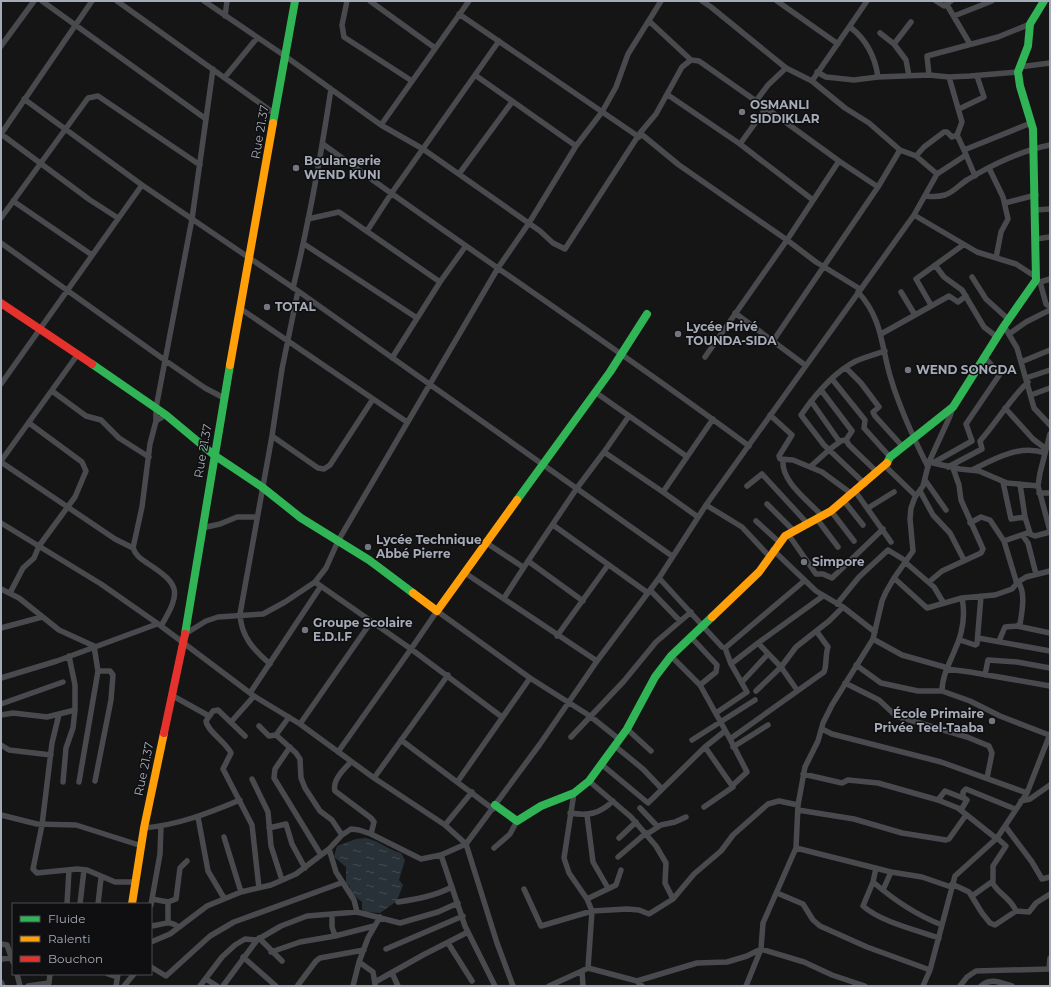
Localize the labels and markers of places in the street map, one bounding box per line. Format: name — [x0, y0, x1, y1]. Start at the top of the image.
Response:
place label: OSMANLI SIDDIKLAR — [750, 97, 820, 126]
marker: OSMANLI SIDDIKLAR — [737, 107, 747, 117]
place label: Boulangerie WEND KUNI — [304, 153, 381, 182]
marker: Boulangerie WEND KUNI — [291, 163, 301, 173]
place label: TOTAL — [275, 299, 316, 314]
marker: TOTAL — [262, 302, 272, 312]
place label: Lycée Privé TOUNDA-SIDA — [686, 319, 777, 348]
marker: Lycée Privé TOUNDA-SIDA — [673, 329, 683, 339]
place label: WEND SONGDA — [916, 362, 1017, 377]
marker: WEND SONGDA — [903, 365, 913, 375]
place label: Lycée Technique Abbé Pierre — [375, 532, 482, 561]
marker: Lycée Technique Abbé Pierre — [363, 542, 373, 552]
place label: Simpore — [812, 554, 865, 569]
marker: Simpore — [799, 557, 809, 567]
place label: Groupe Scolaire E.D.I.F — [313, 615, 413, 644]
marker: Groupe Scolaire E.D.I.F — [300, 625, 310, 635]
place label: École Primaire Privée Teel-Taaba — [874, 706, 984, 735]
marker: École Primaire Privée Teel-Taaba — [987, 716, 997, 726]

